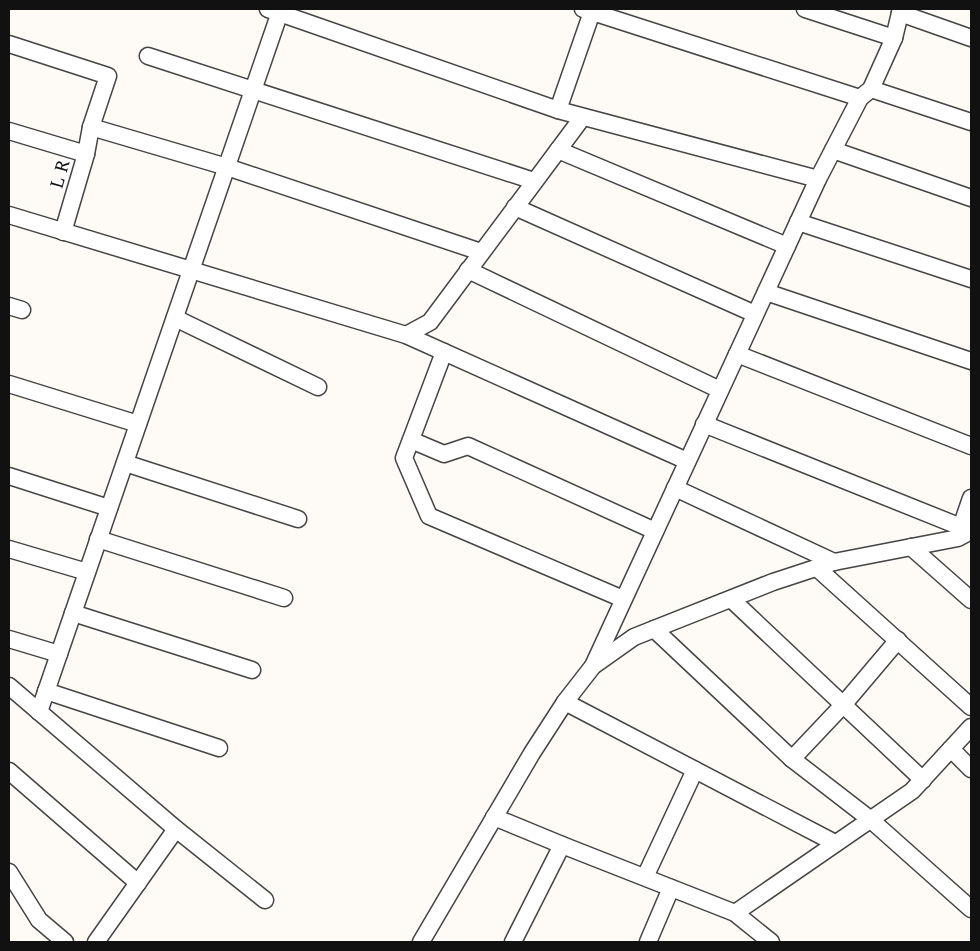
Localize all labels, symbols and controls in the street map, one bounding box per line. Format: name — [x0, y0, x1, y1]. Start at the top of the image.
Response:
street label: L R — [42, 156, 79, 193]

